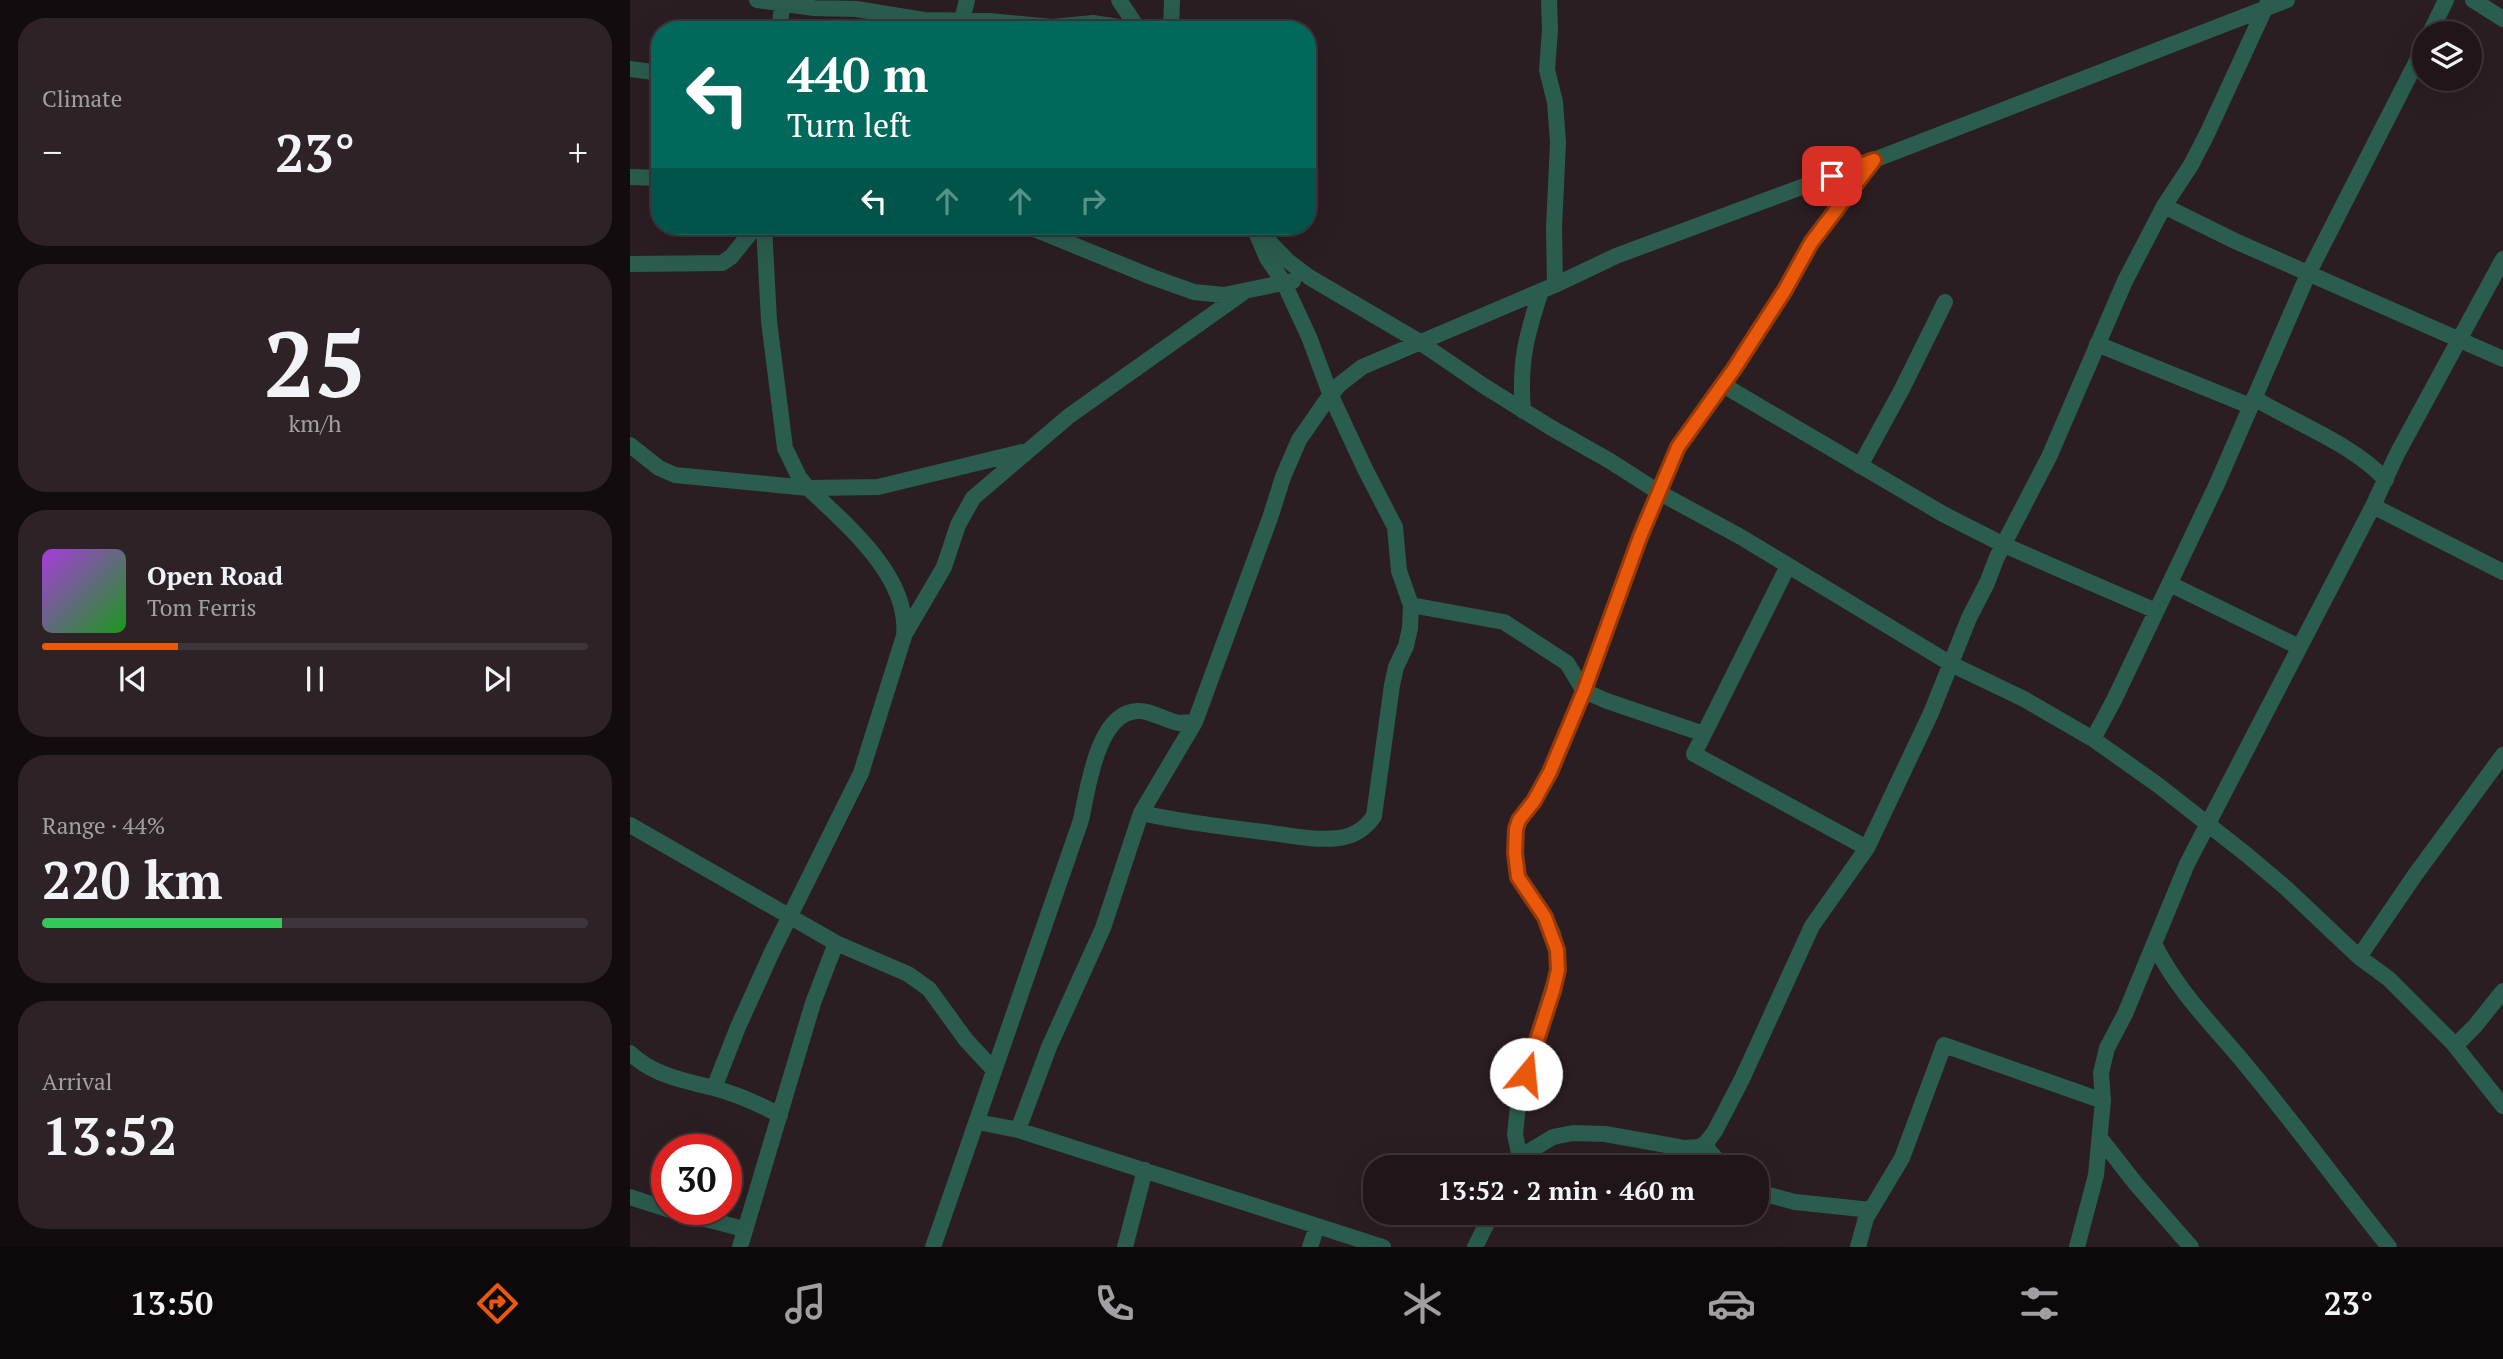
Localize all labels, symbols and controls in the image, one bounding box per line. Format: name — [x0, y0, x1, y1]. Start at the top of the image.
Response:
map controls — [2412, 21, 2482, 91]
button: layers — [2412, 21, 2482, 91]
text: 440 m — [787, 41, 929, 106]
icon: left — [672, 49, 763, 140]
text: Climate — [42, 83, 122, 114]
text: Turn left — [787, 104, 911, 146]
text: 23° — [275, 118, 355, 187]
text: − — [42, 127, 62, 177]
text: + — [568, 127, 588, 177]
pin — [1802, 146, 1862, 206]
icon: arrive — [1813, 157, 1851, 195]
icon: left — [855, 182, 893, 220]
icon: ahead — [928, 182, 966, 220]
icon: ahead — [1001, 182, 1039, 220]
icon: right — [1074, 182, 1112, 220]
text: 25 — [264, 302, 366, 423]
text: km/h — [288, 408, 342, 439]
text: Open Road — [147, 558, 283, 592]
text: Tom Ferris — [147, 592, 257, 623]
icon: previous — [114, 660, 152, 698]
icon: pause — [296, 660, 334, 698]
icon: next — [478, 660, 516, 698]
text: Range · 44% — [42, 810, 165, 841]
text: 220 km — [42, 845, 223, 914]
position arrow — [1489, 1037, 1563, 1111]
text: Arrival — [42, 1066, 113, 1097]
text: 13:52 — [42, 1101, 177, 1170]
speed limit sign: 30 — [651, 1134, 742, 1225]
text: 13:52 · 2 min · 460 m — [1437, 1173, 1695, 1207]
icon: directions — [473, 1279, 522, 1328]
icon: music — [781, 1279, 830, 1328]
icon: phone — [1090, 1279, 1139, 1328]
icon: climate — [1398, 1279, 1447, 1328]
icon: car — [1707, 1279, 1756, 1328]
icon: filters — [2015, 1279, 2064, 1328]
text: 13:50 — [130, 1282, 213, 1324]
text: 23° — [2324, 1282, 2373, 1324]

